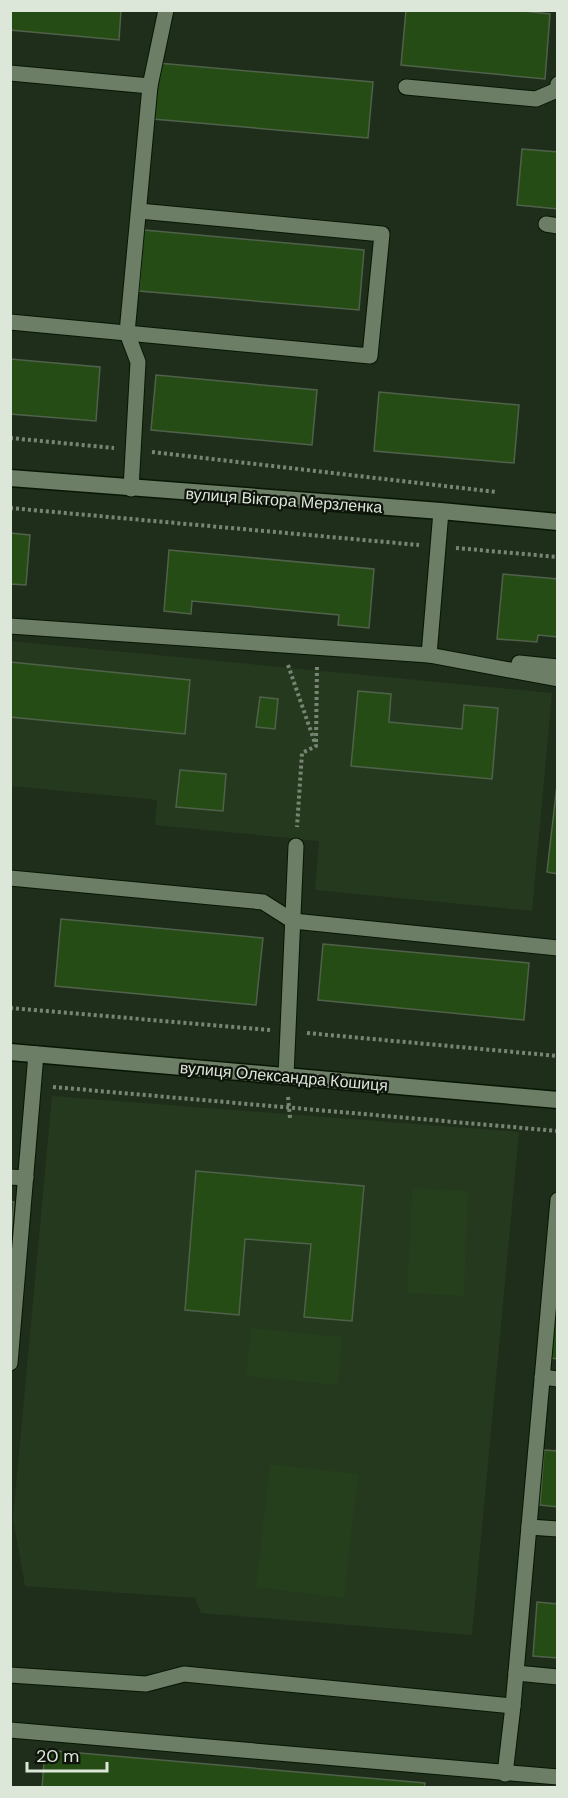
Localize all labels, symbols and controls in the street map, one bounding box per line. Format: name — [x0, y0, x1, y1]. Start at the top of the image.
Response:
street label: вулиця Віктора Мерзленка — [185, 483, 383, 518]
street label: вулиця Олександра Кошиця — [179, 1057, 389, 1096]
scale bar — [27, 1735, 106, 1773]
text: 20 m — [36, 1744, 79, 1768]

